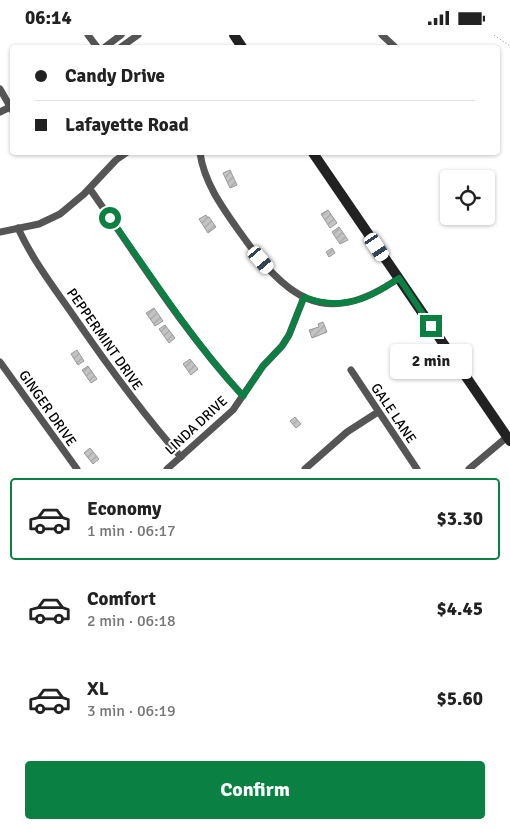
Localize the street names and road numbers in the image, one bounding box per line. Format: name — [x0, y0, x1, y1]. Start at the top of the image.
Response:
street label: PEPPERMINT DRIVE — [63, 285, 146, 394]
street label: GINGER DRIVE — [15, 367, 80, 450]
street label: GALE LANE — [367, 380, 420, 447]
street label: LINDA DRIVE — [162, 392, 231, 458]

